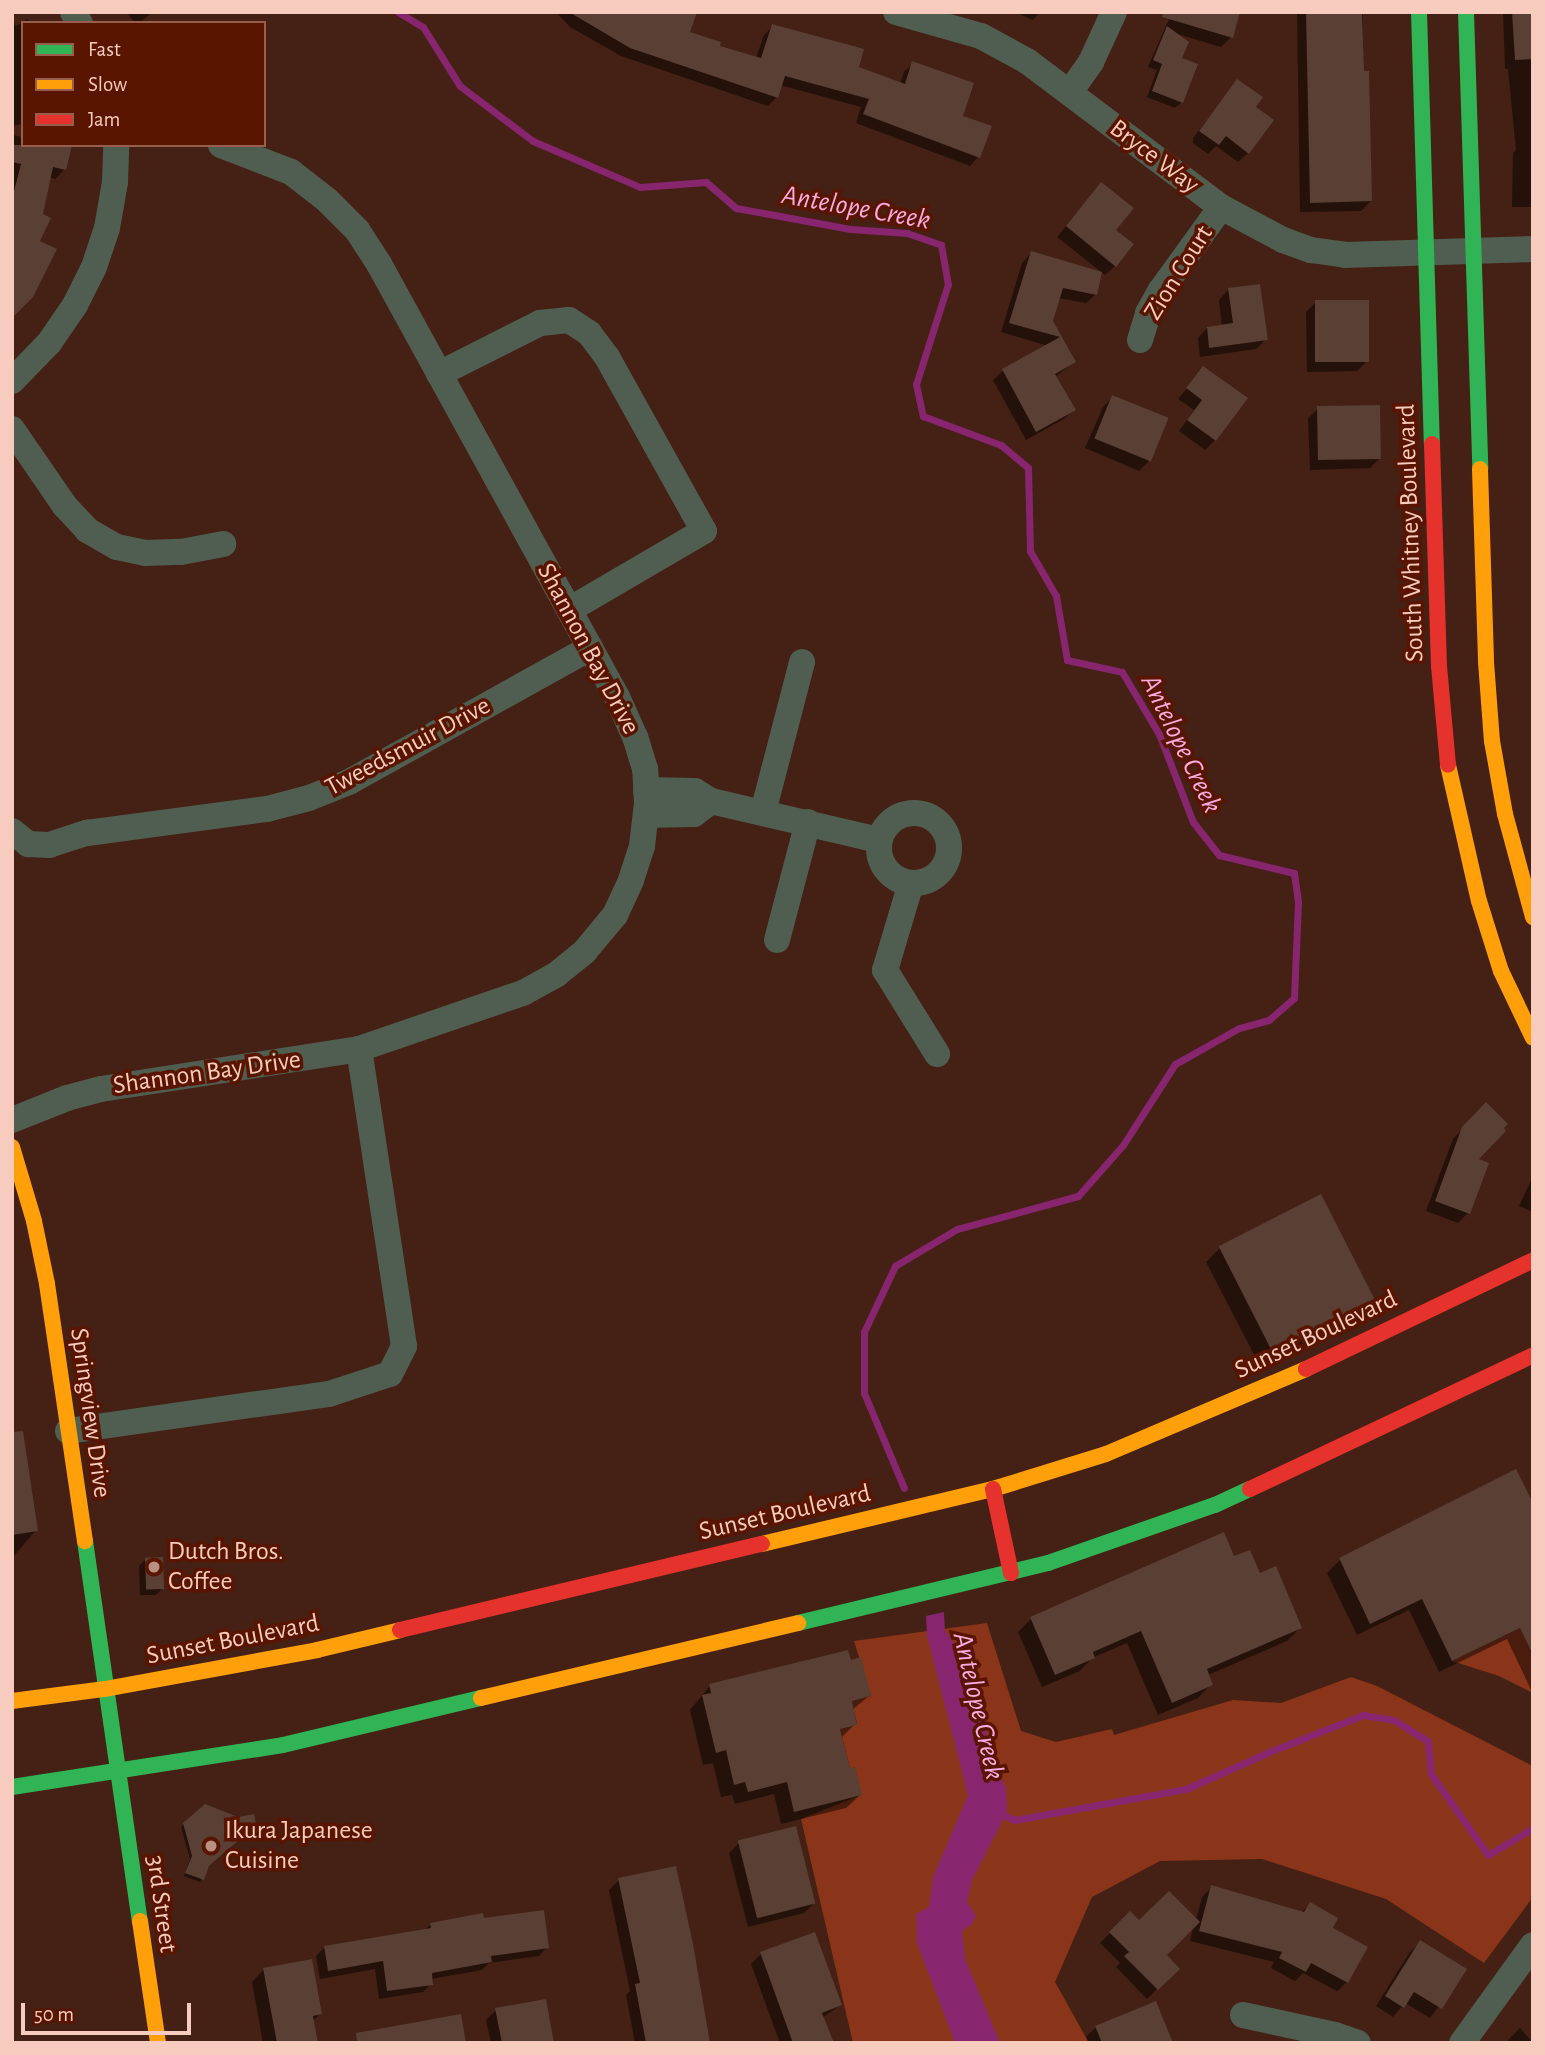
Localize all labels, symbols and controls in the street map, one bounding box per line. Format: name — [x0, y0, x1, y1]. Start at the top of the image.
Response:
legend — [21, 21, 266, 147]
text: Fast — [88, 39, 121, 60]
text: Slow — [88, 74, 127, 95]
text: Jam — [88, 109, 120, 130]
street label: Bryce Way — [1103, 113, 1205, 201]
water label: Antelope Creek — [779, 178, 933, 238]
street label: Zion Court — [1138, 220, 1220, 326]
street label: South Whitney Boulevard — [1391, 404, 1431, 662]
street label: Shannon Bay Drive — [530, 558, 646, 740]
water label: Antelope Creek — [1133, 669, 1229, 819]
street label: Tweedsmuir Drive — [320, 690, 496, 804]
street label: Shannon Bay Drive — [111, 1044, 303, 1102]
street label: Sunset Boulevard — [1230, 1284, 1402, 1386]
street label: Springview Drive — [63, 1326, 117, 1500]
street label: Sunset Boulevard — [696, 1478, 874, 1548]
place label: Dutch Bros. Coffee — [168, 1536, 284, 1598]
marker: Dutch Bros. Coffee — [146, 1559, 162, 1575]
street label: Sunset Boulevard — [144, 1608, 322, 1672]
water label: Antelope Creek — [945, 1629, 1011, 1783]
place label: Ikura Japanese Cuisine — [225, 1815, 373, 1876]
marker: Ikura Japanese Cuisine — [203, 1838, 219, 1854]
street label: 3rd Street — [139, 1853, 183, 1955]
scale bar — [24, 1988, 194, 2032]
text: 50 m — [34, 2004, 74, 2025]

